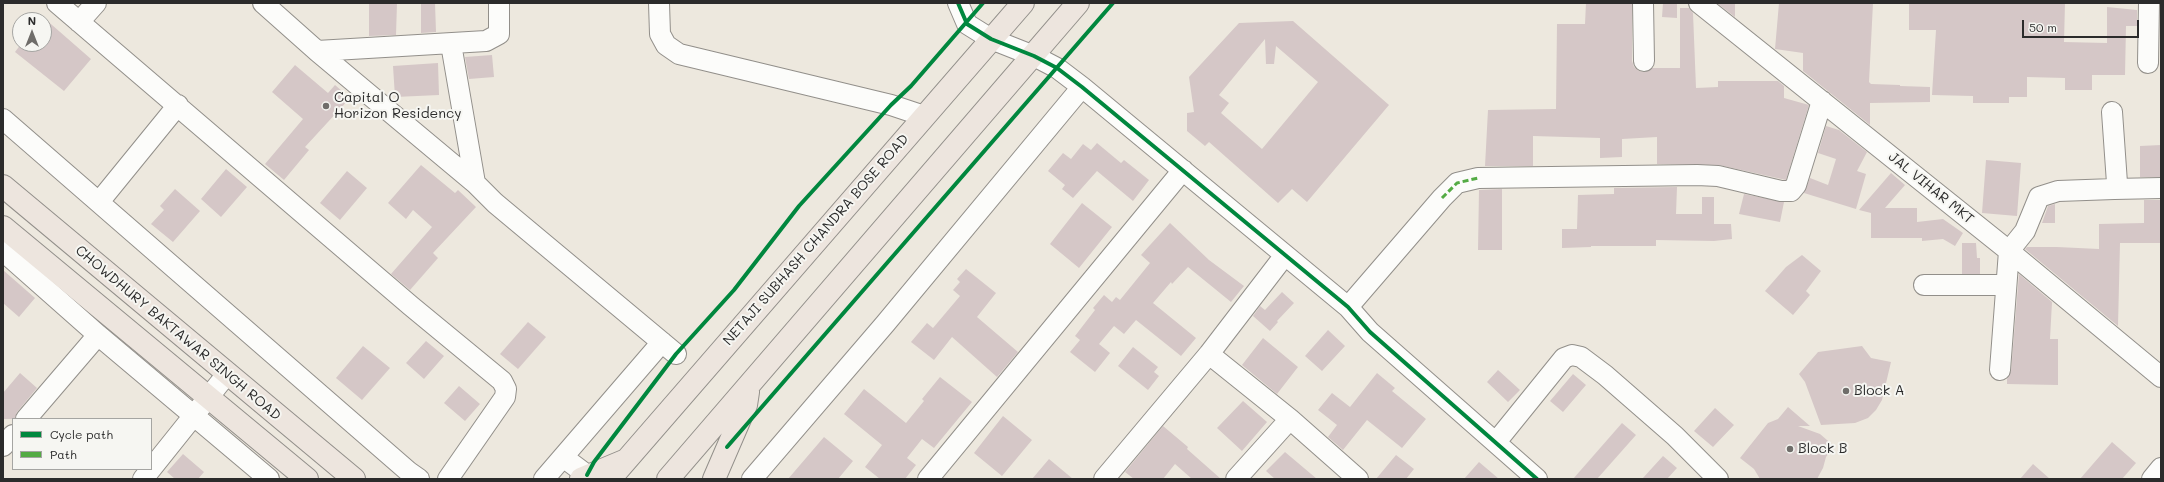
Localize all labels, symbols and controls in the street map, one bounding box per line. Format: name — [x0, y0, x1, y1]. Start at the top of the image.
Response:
north arrow — [12, 12, 52, 52]
scale bar — [2024, 12, 2141, 38]
text: N — [28, 13, 36, 28]
text: 50 m — [2029, 19, 2057, 35]
place label: Capital O Horizon Residency — [334, 90, 461, 122]
marker: Capital O Horizon Residency — [321, 101, 331, 111]
street label: NETAJI SUBHASH CHANDRA BOSE ROAD — [720, 131, 912, 349]
street label: JAL VIHAR MKT — [1885, 148, 1977, 228]
street label: CHOWDHURY BAKTAWAR SINGH ROAD — [72, 242, 284, 424]
place label: Block A — [1854, 383, 1904, 399]
marker: Block A — [1841, 386, 1851, 396]
legend — [12, 418, 152, 470]
text: Cycle path — [50, 426, 113, 442]
place label: Block B — [1798, 441, 1847, 457]
marker: Block B — [1785, 444, 1795, 454]
text: Path — [50, 446, 77, 462]

